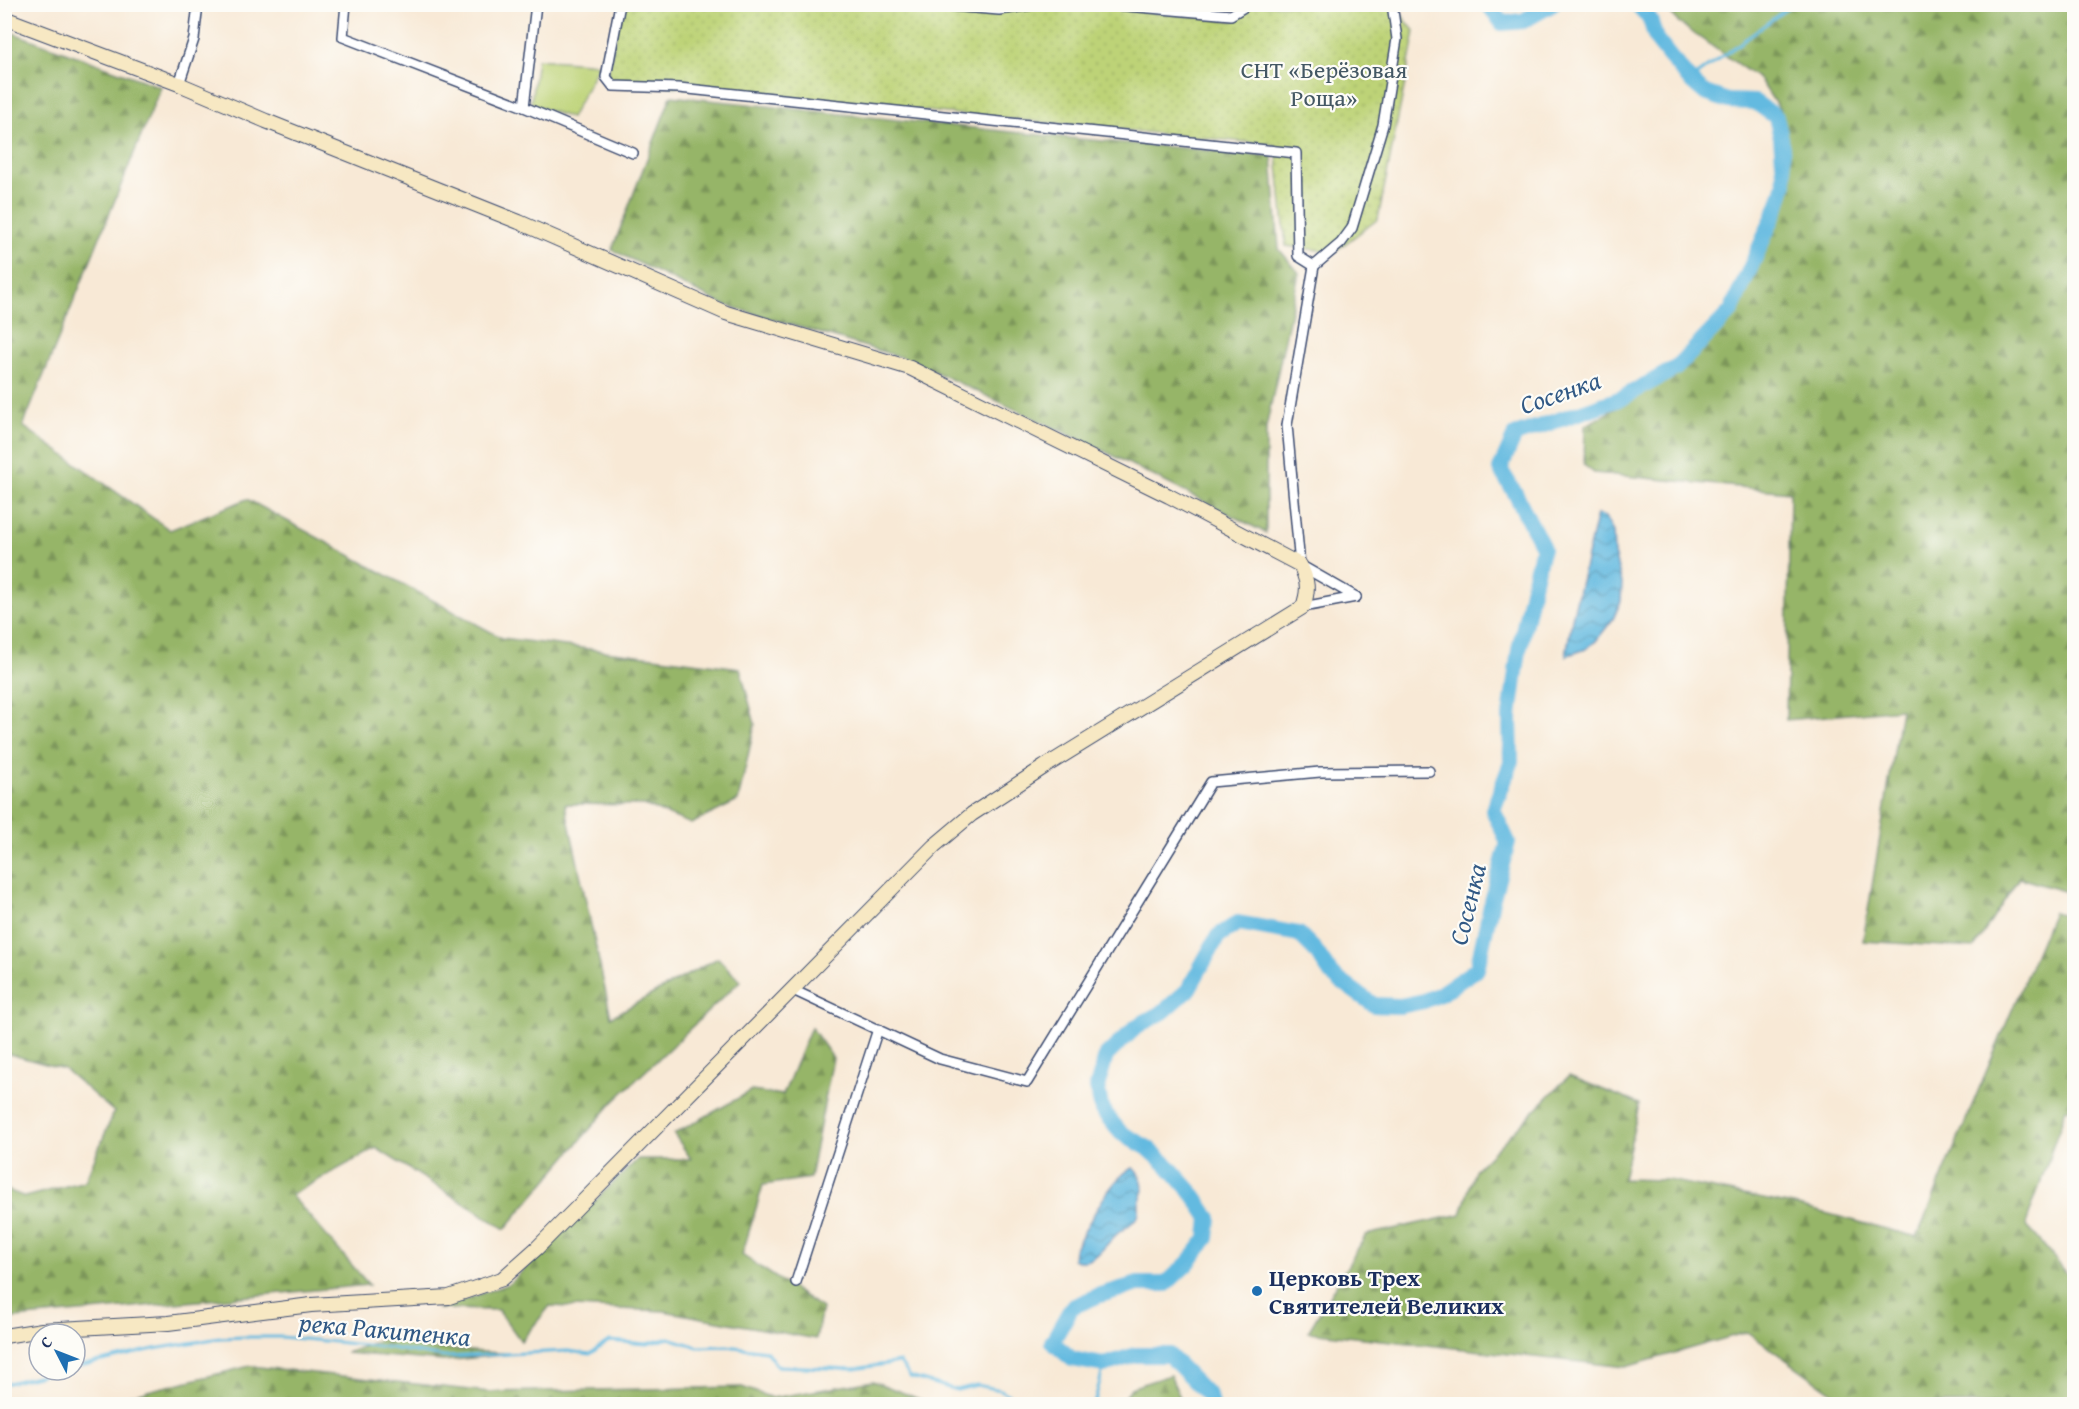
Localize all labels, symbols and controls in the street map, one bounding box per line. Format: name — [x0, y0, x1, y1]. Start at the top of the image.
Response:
park label: СНТ «Берёзовая Роща» — [1241, 52, 1407, 115]
water label: Сосенка — [1514, 360, 1606, 424]
water label: Сосенка — [1438, 859, 1496, 949]
place label: Церковь Трех Святителей Великих — [1269, 1260, 1504, 1323]
marker: Церковь Трех Святителей Великих — [1250, 1284, 1264, 1298]
water label: река Ракитенка — [297, 1302, 472, 1356]
north arrow — [27, 1322, 87, 1382]
text: С — [34, 1331, 58, 1353]

